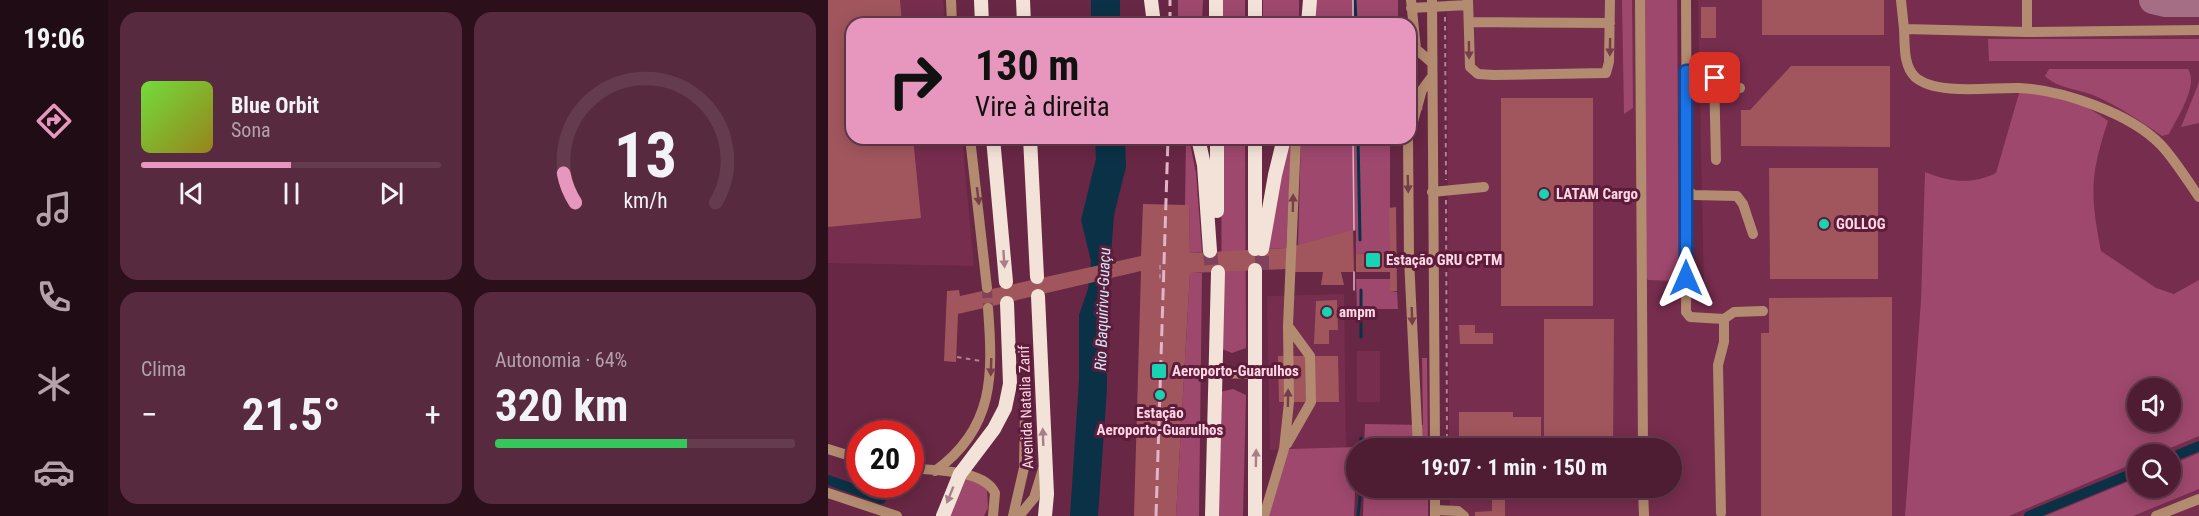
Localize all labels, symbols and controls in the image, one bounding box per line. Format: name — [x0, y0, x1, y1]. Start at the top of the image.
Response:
text: 19:06 — [23, 23, 85, 55]
one-way arrow — [1605, 37, 1615, 56]
one-way arrow — [1464, 40, 1474, 59]
text: 130 m — [975, 41, 1080, 90]
icon: right — [876, 42, 954, 120]
pin — [1689, 52, 1740, 103]
icon: arrive — [1698, 61, 1731, 94]
text: Vire à direita — [975, 91, 1110, 123]
text: Blue Orbit — [231, 93, 319, 118]
icon: directions — [33, 100, 75, 142]
text: Sona — [231, 118, 271, 142]
text: 13 — [613, 119, 677, 192]
one-way arrow — [1403, 174, 1412, 193]
icon: previous — [175, 177, 208, 210]
icon: pause — [275, 177, 308, 210]
icon: next — [375, 177, 408, 210]
place label: LATAM Cargo — [1556, 185, 1638, 203]
one-way arrow — [973, 187, 983, 206]
marker: LATAM Cargo — [1537, 187, 1551, 201]
icon: music — [33, 188, 75, 230]
text: km/h — [623, 188, 667, 213]
one-way arrow — [1288, 193, 1298, 212]
place label: GOLLOG — [1836, 215, 1886, 233]
marker: GOLLOG — [1817, 217, 1831, 231]
position arrow — [1654, 246, 1718, 310]
water label: Rio Baquirivu-Guaçu — [1091, 247, 1114, 371]
one-way arrow — [999, 249, 1009, 268]
marker: Estação GRU CPTM — [1364, 251, 1382, 269]
place label: Estação GRU CPTM — [1386, 251, 1502, 269]
icon: phone — [33, 276, 75, 318]
place label: ampm — [1339, 303, 1376, 321]
marker: ampm — [1320, 305, 1334, 319]
one-way arrow — [1407, 307, 1417, 326]
street label: Avenida Natalia Zarif — [1015, 345, 1037, 469]
text: Autonomia · 64% — [495, 348, 627, 372]
text: Clima — [141, 357, 186, 381]
one-way arrow — [986, 357, 996, 376]
marker: Aeroporto-Guarulhos — [1150, 362, 1168, 380]
place label: Aeroporto-Guarulhos — [1172, 362, 1299, 380]
icon: climate — [33, 363, 75, 405]
map controls — [2127, 378, 2181, 498]
button: sound — [2127, 378, 2181, 432]
text: 320 km — [495, 379, 628, 432]
text: 21.5° — [242, 388, 340, 441]
marker: Estação Aeroporto-Guarulhos — [1153, 388, 1167, 402]
one-way arrow — [1283, 388, 1293, 407]
text: − — [141, 395, 158, 434]
text: + — [425, 395, 441, 434]
place label: Estação Aeroporto-Guarulhos — [1097, 404, 1224, 439]
speed limit sign: 20 — [846, 420, 924, 498]
one-way arrow — [1039, 427, 1048, 446]
button: search — [2127, 444, 2181, 498]
one-way arrow — [1251, 448, 1261, 467]
icon: car — [33, 451, 75, 493]
text: 19:07 · 1 min · 150 m — [1421, 455, 1607, 480]
one-way arrow — [945, 486, 955, 504]

